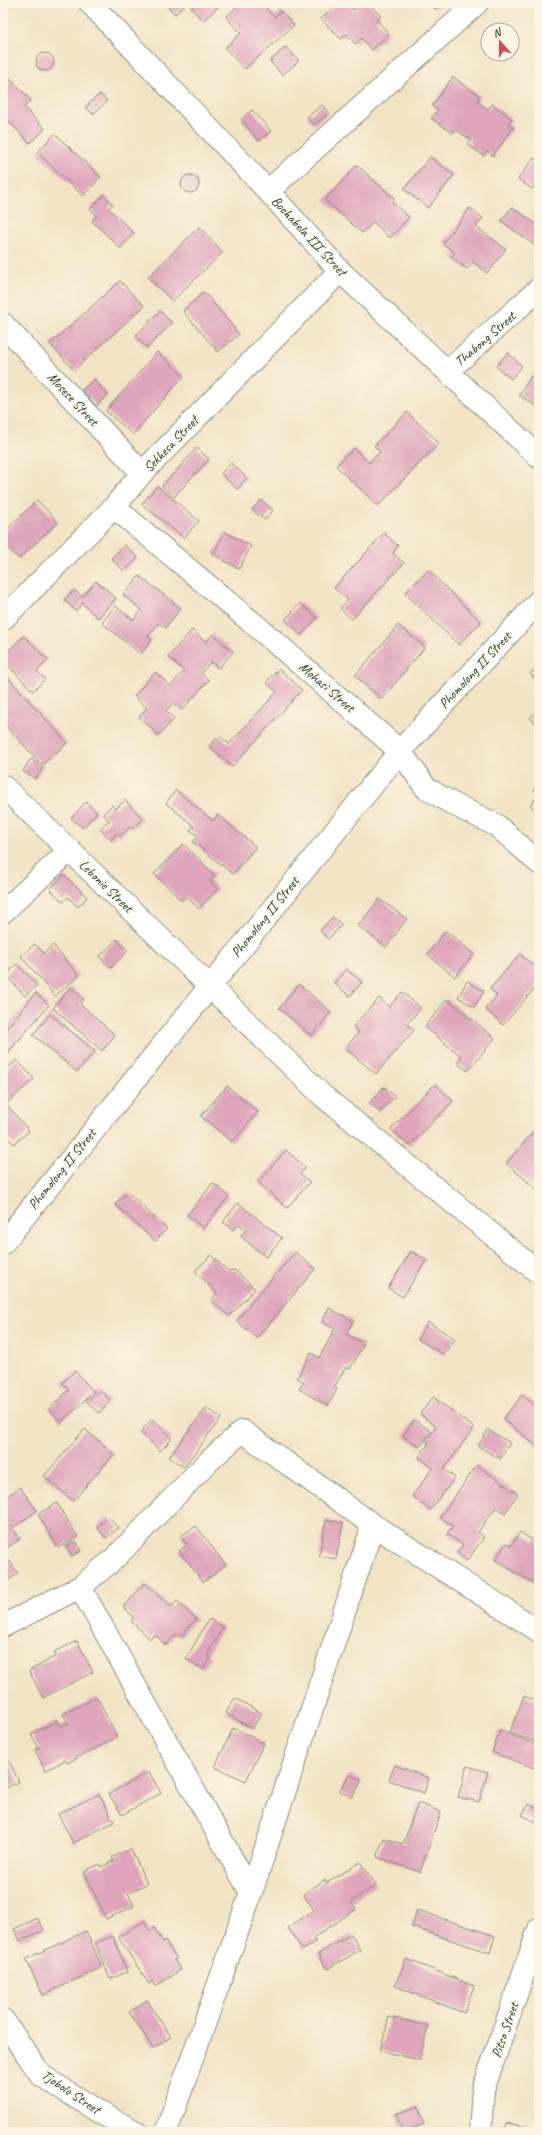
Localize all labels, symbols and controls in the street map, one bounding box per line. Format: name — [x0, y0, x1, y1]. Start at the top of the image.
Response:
north arrow — [480, 22, 520, 62]
text: N — [491, 24, 504, 40]
street label: Bochabela III Street — [268, 193, 352, 281]
street label: Thabong Street — [451, 307, 520, 370]
street label: Mosese Street — [44, 369, 103, 430]
street label: Sekhesa Street — [140, 411, 204, 476]
street label: Phomolong II Street — [435, 627, 516, 712]
street label: Mohasi Street — [296, 658, 359, 717]
street label: Lebonie Street — [75, 856, 138, 917]
street label: Phomolong II Street — [227, 872, 303, 961]
street label: Phomolong II Street — [24, 1124, 100, 1213]
street label: Pitso Street — [488, 1999, 523, 2060]
street label: Tjobolo Street — [39, 2066, 105, 2119]

